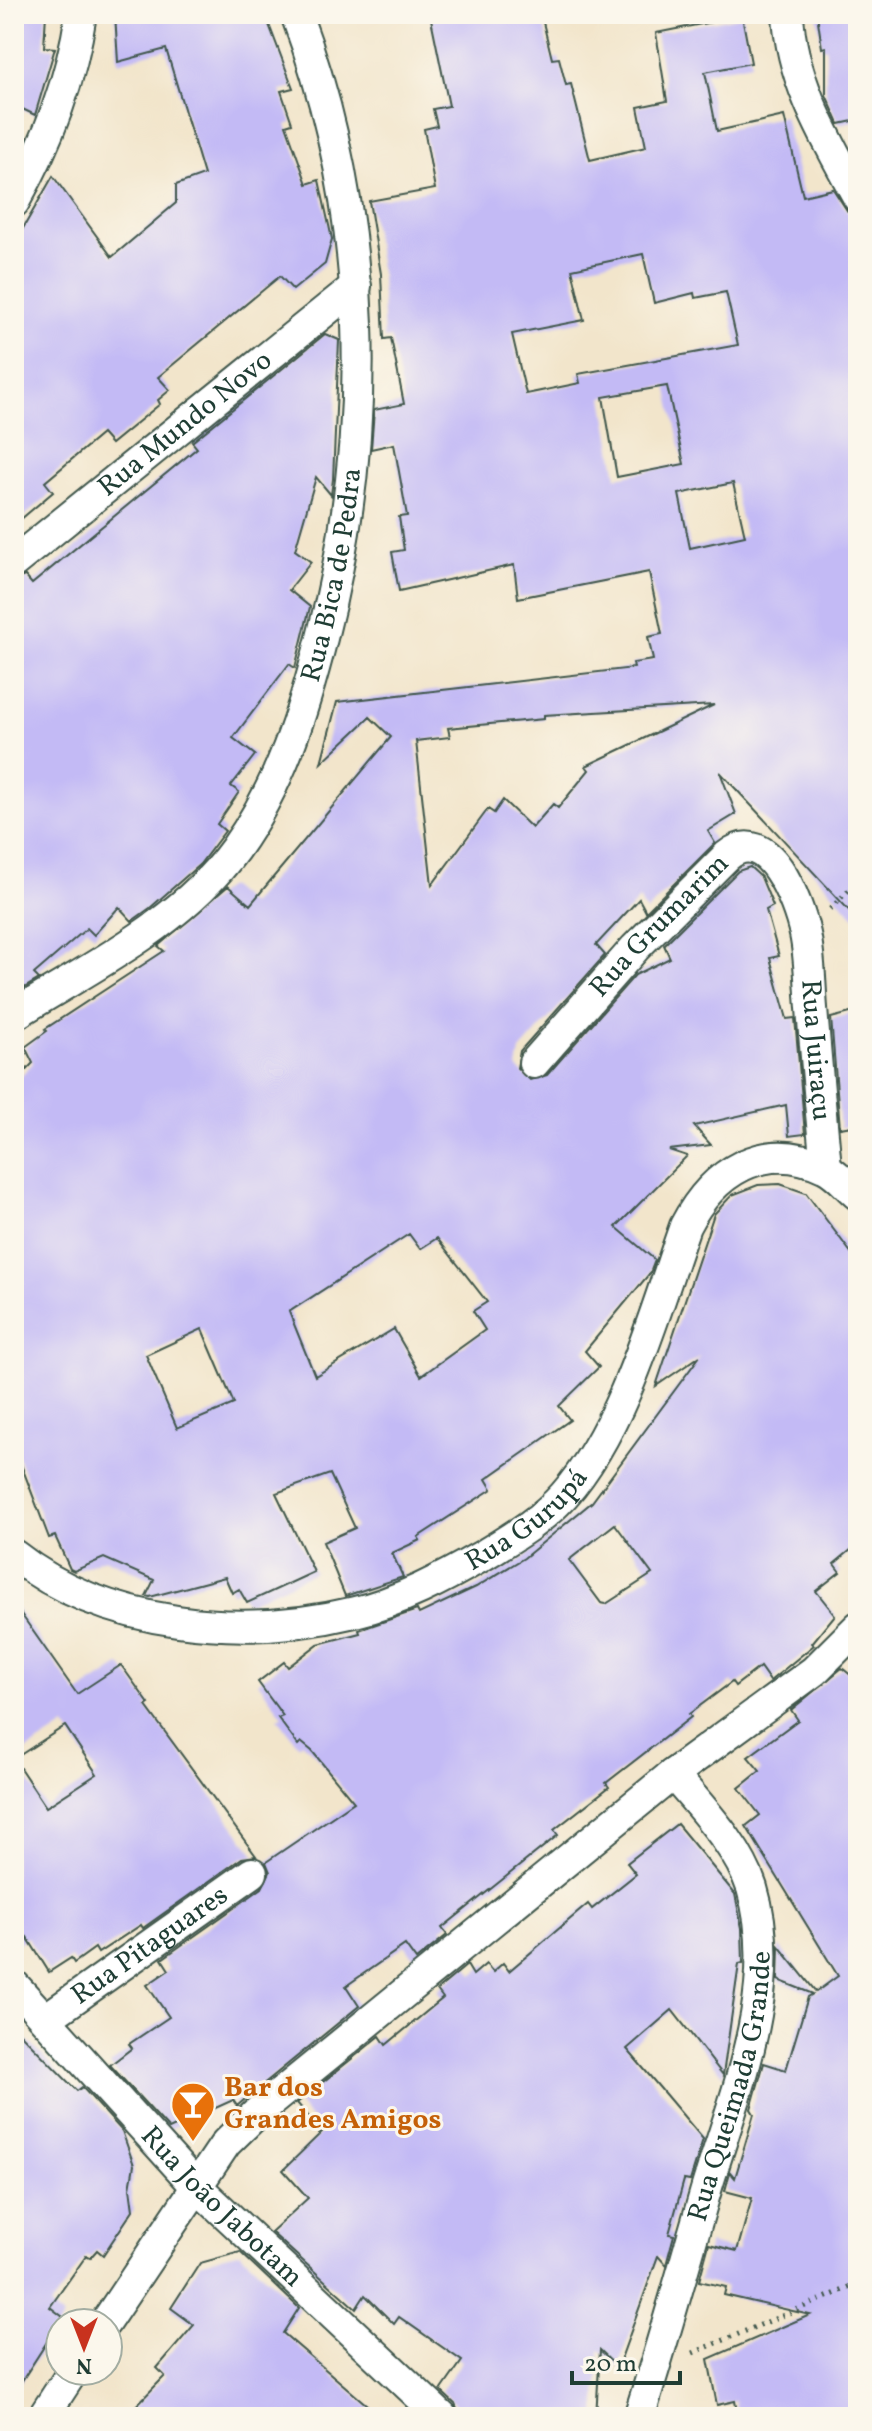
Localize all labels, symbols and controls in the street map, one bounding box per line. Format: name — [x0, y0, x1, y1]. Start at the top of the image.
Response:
street label: Rua Mundo Novo — [90, 342, 281, 506]
street label: Rua Bica de Pedra — [292, 466, 372, 687]
street label: Rua Grumarim — [581, 845, 738, 1006]
street label: Rua Juiraçu — [791, 978, 841, 1123]
street label: Rua Gurupá — [458, 1461, 598, 1581]
street label: Rua Pitaguares — [63, 1876, 236, 2014]
street label: Rua Queimada Grande — [678, 1951, 781, 2226]
place label: Bar dos Grandes Amigos — [224, 2069, 442, 2140]
bar icon: Bar dos Grandes Amigos — [169, 2080, 217, 2143]
street label: Rua João Jabotam — [131, 2118, 312, 2296]
north arrow — [44, 2307, 124, 2387]
scale bar — [572, 2335, 680, 2385]
text: 20 m — [584, 2348, 637, 2382]
text: N — [76, 2349, 92, 2380]

